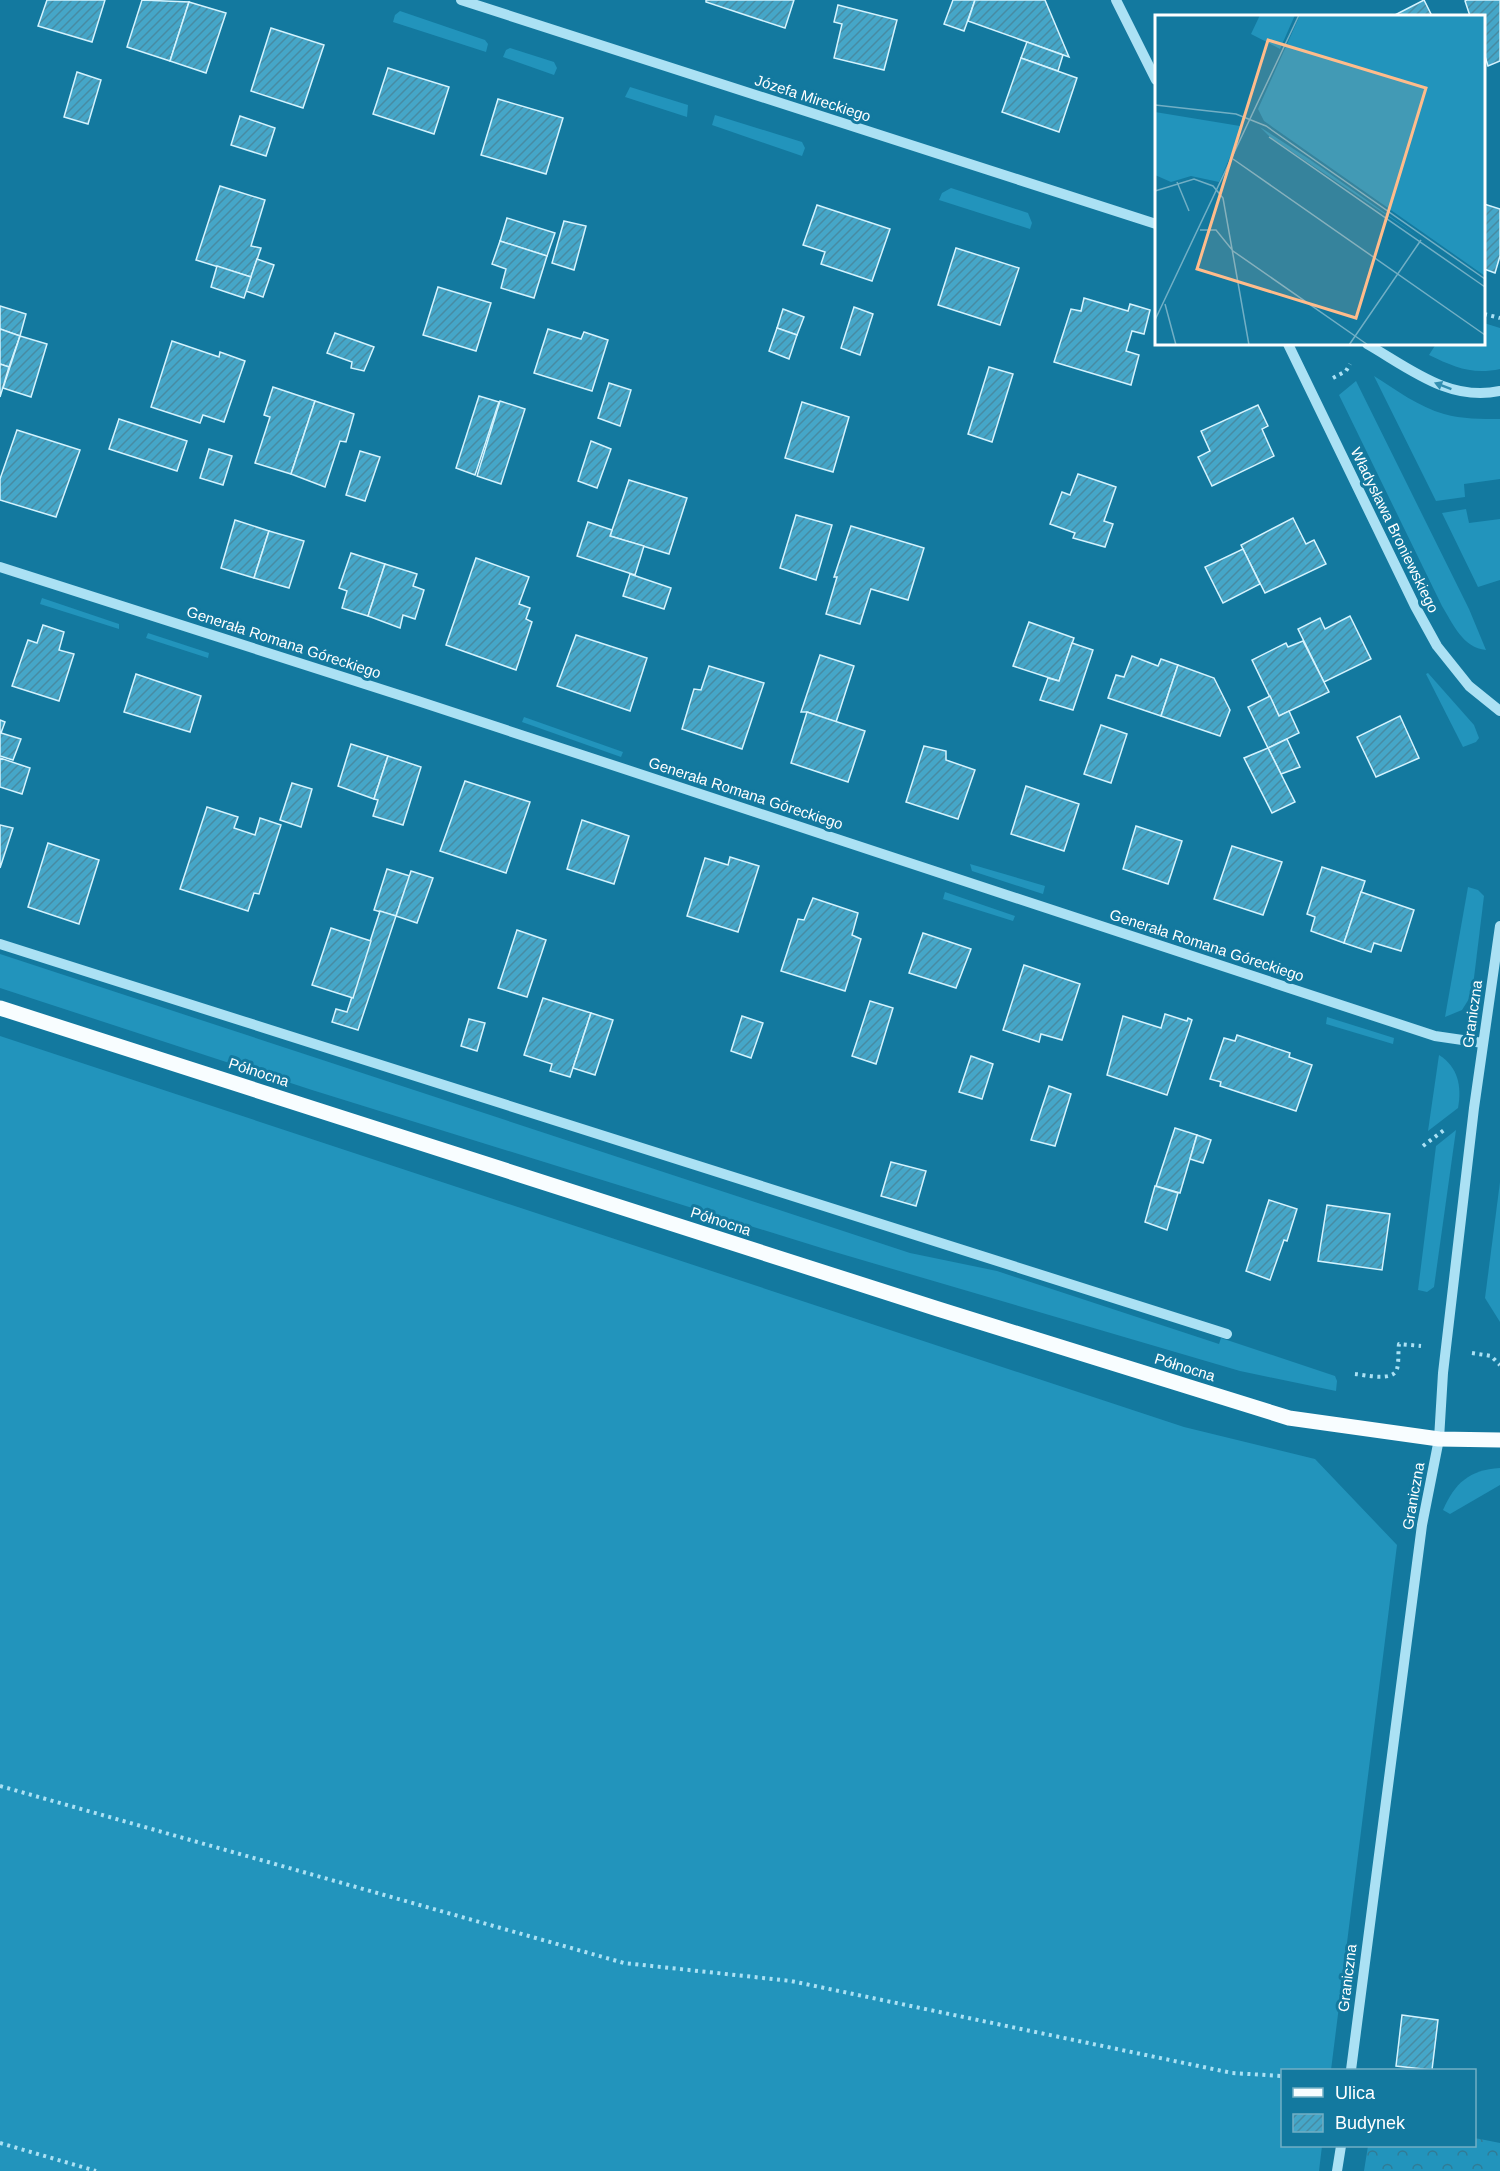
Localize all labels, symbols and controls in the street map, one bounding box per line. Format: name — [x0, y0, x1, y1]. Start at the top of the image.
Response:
inset map — [1155, 15, 1485, 345]
street label: Józefa Mireckiego — [753, 71, 873, 125]
one-way arrow — [1434, 381, 1452, 390]
street label: Władysława Broniewskiego — [1348, 445, 1442, 615]
street label: Generała Romana Góreckiego — [185, 602, 383, 682]
street label: Generała Romana Góreckiego — [647, 753, 845, 833]
street label: Generała Romana Góreckiego — [1108, 905, 1306, 985]
street label: Graniczna — [1459, 978, 1485, 1049]
street label: Północna — [227, 1054, 292, 1090]
street label: Północna — [689, 1203, 754, 1239]
street label: Północna — [1153, 1350, 1218, 1384]
street label: Graniczna — [1399, 1460, 1427, 1531]
street label: Graniczna — [1334, 1942, 1360, 2013]
legend — [1281, 2069, 1476, 2147]
text: Ulica — [1335, 2083, 1376, 2103]
text: Budynek — [1335, 2113, 1406, 2133]

